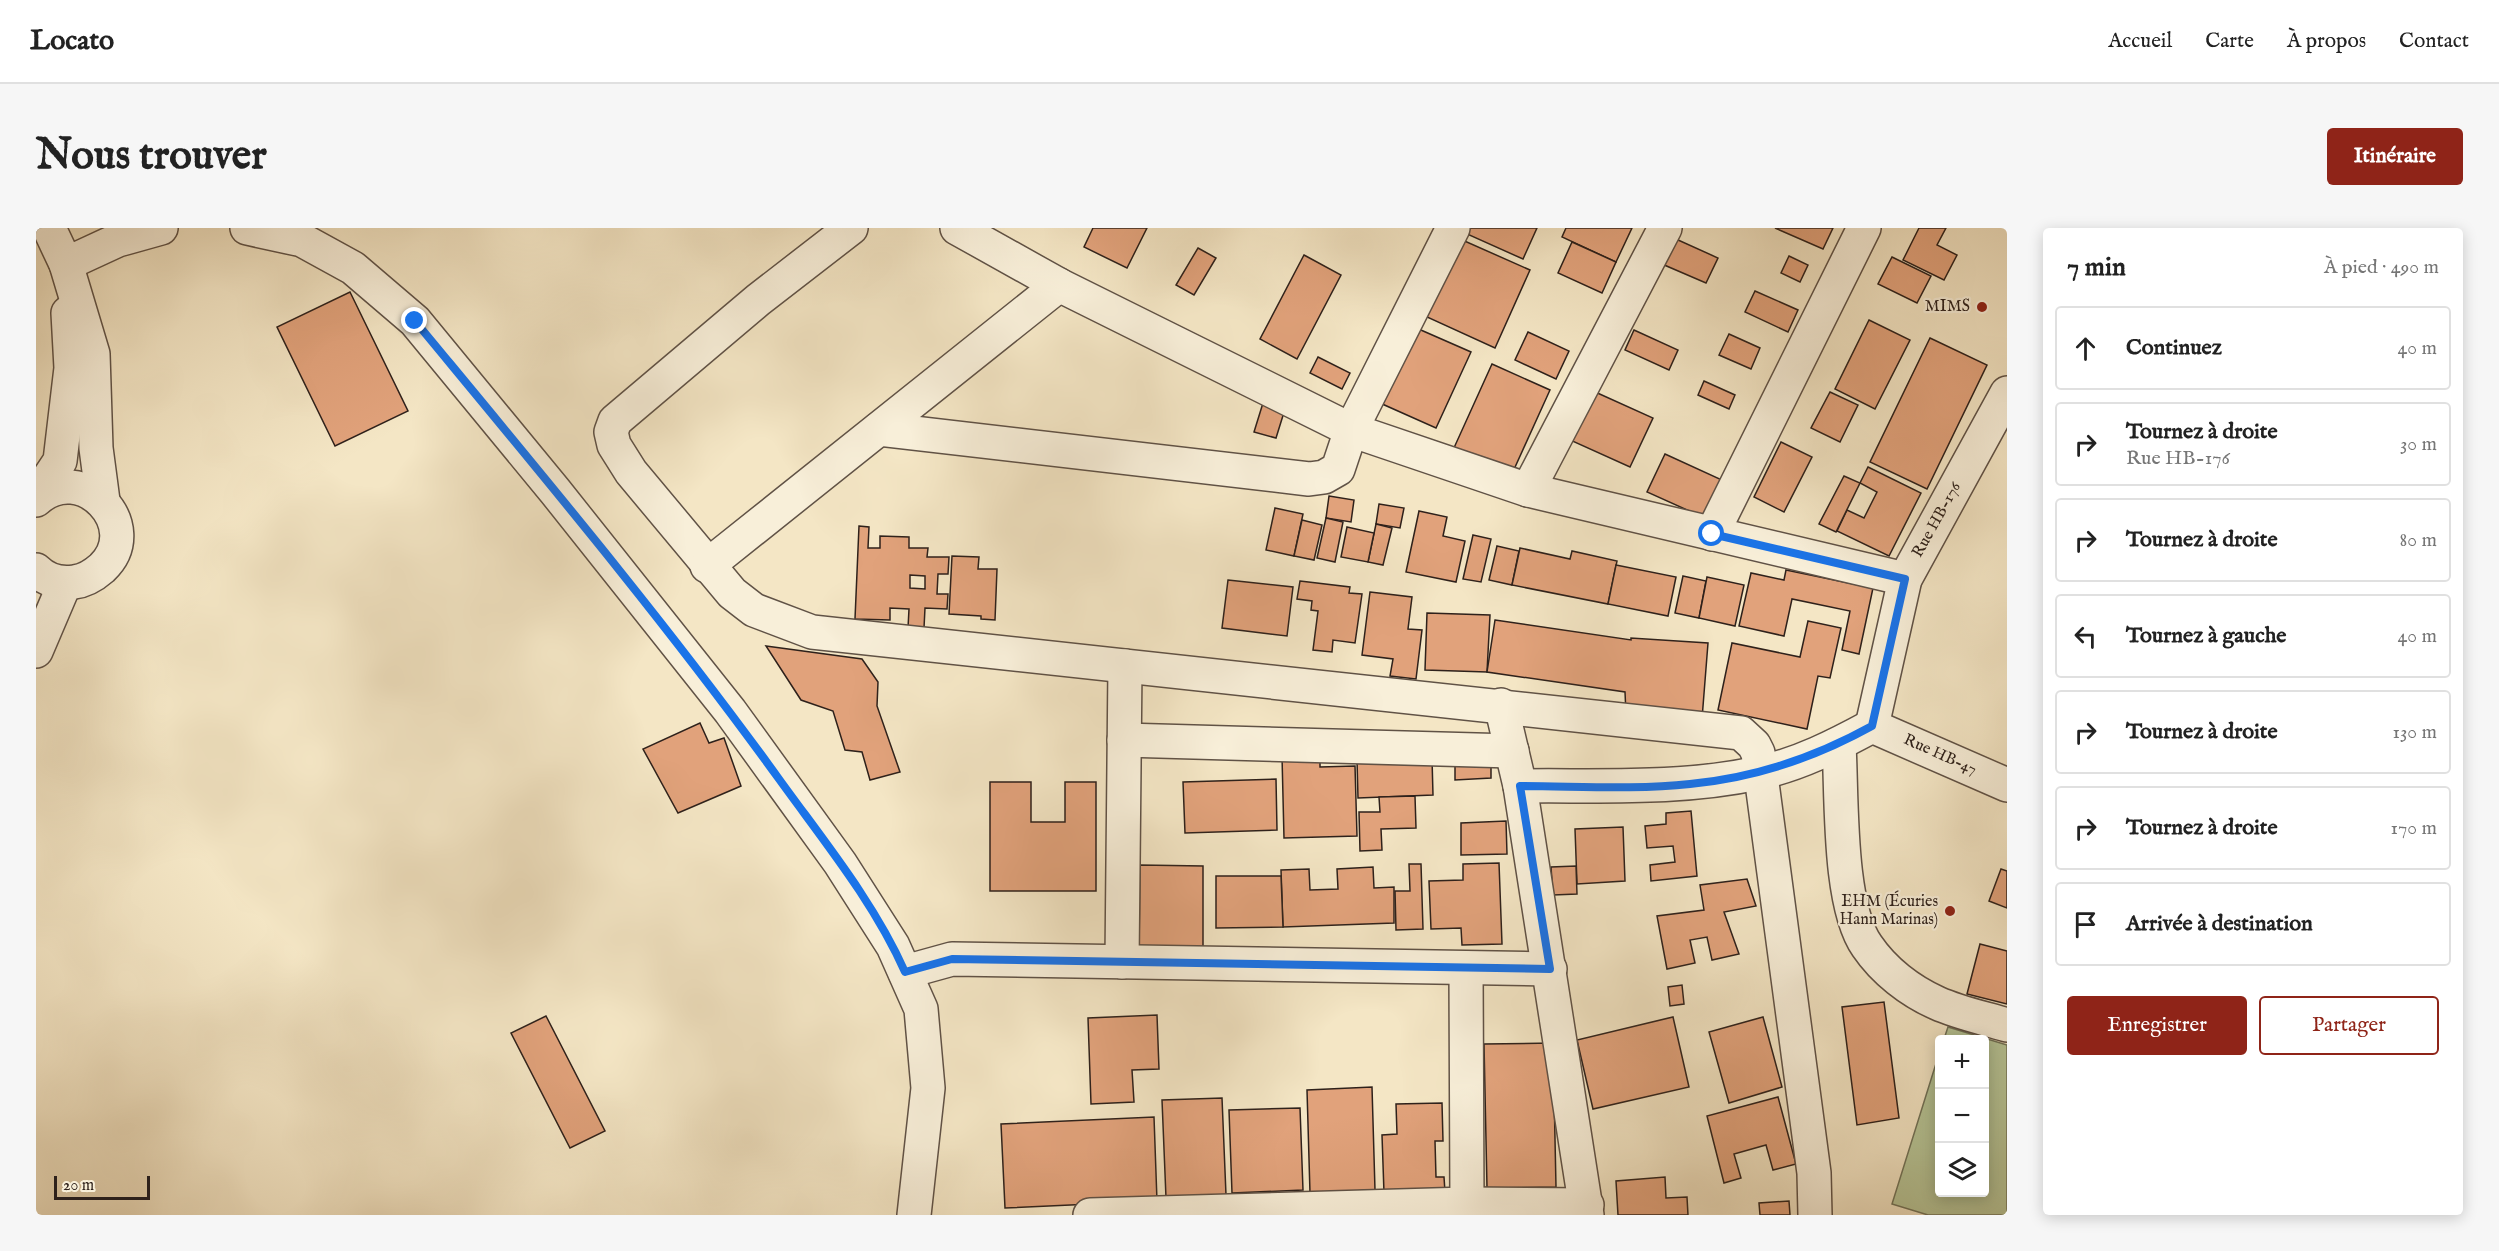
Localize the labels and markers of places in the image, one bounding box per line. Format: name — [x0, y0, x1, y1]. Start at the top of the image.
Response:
place label: MIMS — [1925, 297, 1970, 317]
marker: MIMS — [1975, 300, 1989, 314]
place label: EHM (Écuries Hann Marinas) — [1840, 890, 1938, 930]
marker: EHM (Écuries Hann Marinas) — [1943, 904, 1957, 918]

